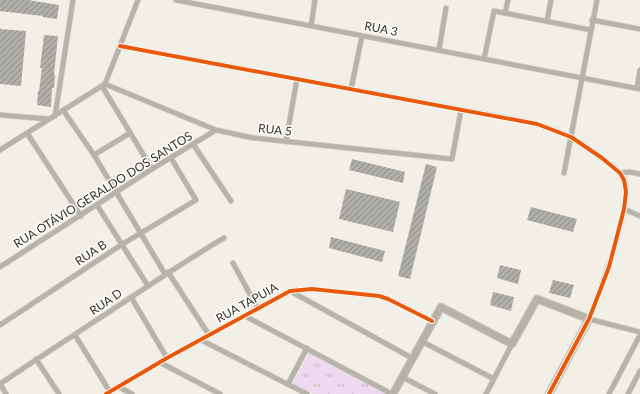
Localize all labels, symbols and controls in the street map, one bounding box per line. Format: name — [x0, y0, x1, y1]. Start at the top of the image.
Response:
street label: RUA 3 — [363, 18, 399, 39]
street label: RUA 5 — [257, 120, 293, 139]
street label: RUA OTÁVIO GERALDO DOS SANTOS — [11, 128, 195, 251]
street label: RUA B — [72, 237, 109, 268]
street label: RUA TAPUIA — [213, 279, 281, 326]
street label: RUA D — [87, 285, 125, 318]

